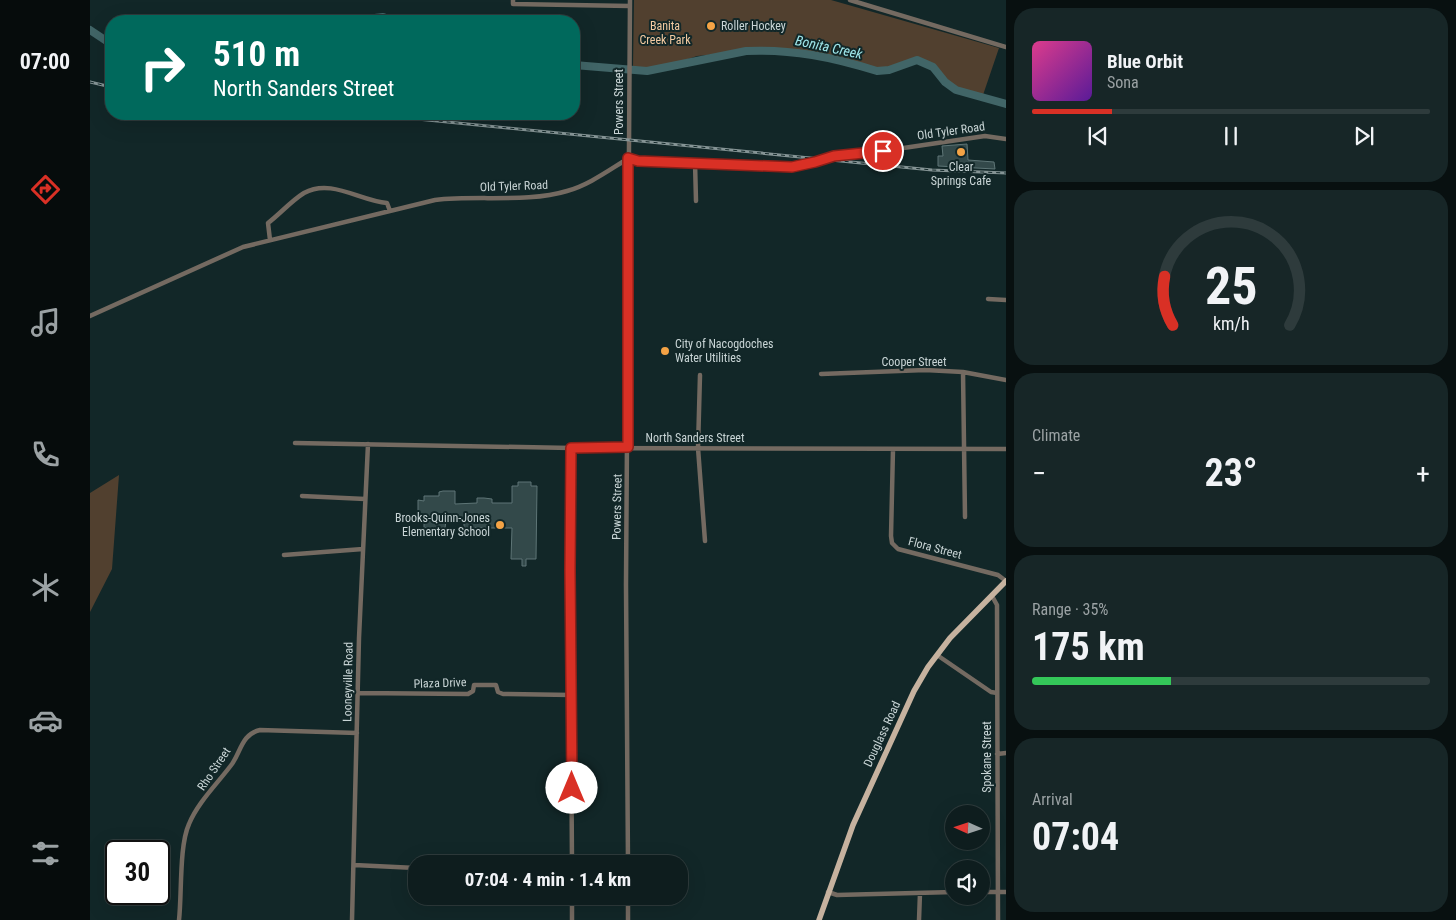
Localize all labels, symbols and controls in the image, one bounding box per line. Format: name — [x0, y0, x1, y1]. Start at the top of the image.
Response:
park label: Banita Creek Park — [639, 19, 691, 47]
place label: Roller Hockey — [721, 19, 786, 33]
marker: Roller Hockey — [705, 20, 717, 32]
water label: Bonita Creek — [794, 32, 865, 62]
text: 510 m — [213, 34, 300, 75]
icon: right — [130, 35, 195, 100]
text: 07:00 — [20, 49, 70, 74]
text: Blue Orbit — [1107, 50, 1183, 73]
street label: Powers Street — [612, 69, 626, 135]
text: Sona — [1107, 73, 1139, 92]
text: North Sanders Street — [213, 76, 394, 101]
street label: Old Tyler Road — [916, 119, 986, 143]
icon: previous — [1084, 122, 1112, 150]
icon: pause — [1217, 122, 1245, 150]
icon: next — [1350, 122, 1378, 150]
pin — [862, 130, 904, 172]
icon: arrive — [869, 137, 897, 165]
marker: Clear Springs Cafe — [955, 146, 967, 158]
place label: Clear Springs Cafe — [931, 160, 992, 188]
icon: directions — [28, 172, 63, 207]
street label: Old Tyler Road — [480, 178, 548, 194]
text: 25 — [1205, 256, 1257, 317]
icon: music — [28, 305, 63, 340]
text: km/h — [1213, 313, 1249, 334]
place label: City of Nacogdoches Water Utilities — [675, 337, 774, 365]
marker: City of Nacogdoches Water Utilities — [659, 345, 671, 357]
street label: Cooper Street — [882, 355, 947, 369]
text: Climate — [1032, 426, 1080, 445]
street label: North Sanders Street — [646, 431, 745, 445]
icon: phone — [28, 437, 63, 472]
text: 23° — [1204, 451, 1258, 495]
text: − — [1032, 457, 1046, 490]
text: + — [1416, 457, 1430, 490]
street label: Powers Street — [609, 473, 625, 540]
place label: Brooks-Quinn-Jones Elementary School — [395, 511, 490, 539]
marker: Brooks-Quinn-Jones Elementary School — [494, 519, 506, 531]
street label: Flora Street — [907, 534, 964, 562]
icon: climate — [28, 570, 63, 605]
text: Range · 35% — [1032, 600, 1108, 619]
text: 175 km — [1032, 625, 1145, 669]
street label: Looneyville Road — [340, 642, 356, 722]
street label: Plaza Drive — [413, 675, 467, 691]
street label: Douglass Road — [861, 699, 903, 769]
icon: car — [28, 703, 63, 738]
street label: Spokane Street — [980, 721, 994, 793]
street label: Rho Street — [194, 744, 234, 793]
position arrow — [545, 761, 597, 813]
text: Arrival — [1032, 790, 1073, 809]
north arrow — [945, 805, 990, 850]
map controls — [945, 805, 990, 905]
text: 07:04 — [1032, 815, 1119, 859]
icon: filters — [28, 836, 63, 871]
speed limit sign: 30 — [105, 840, 170, 905]
button: sound — [945, 860, 990, 905]
text: 07:04 · 4 min · 1.4 km — [465, 868, 631, 891]

